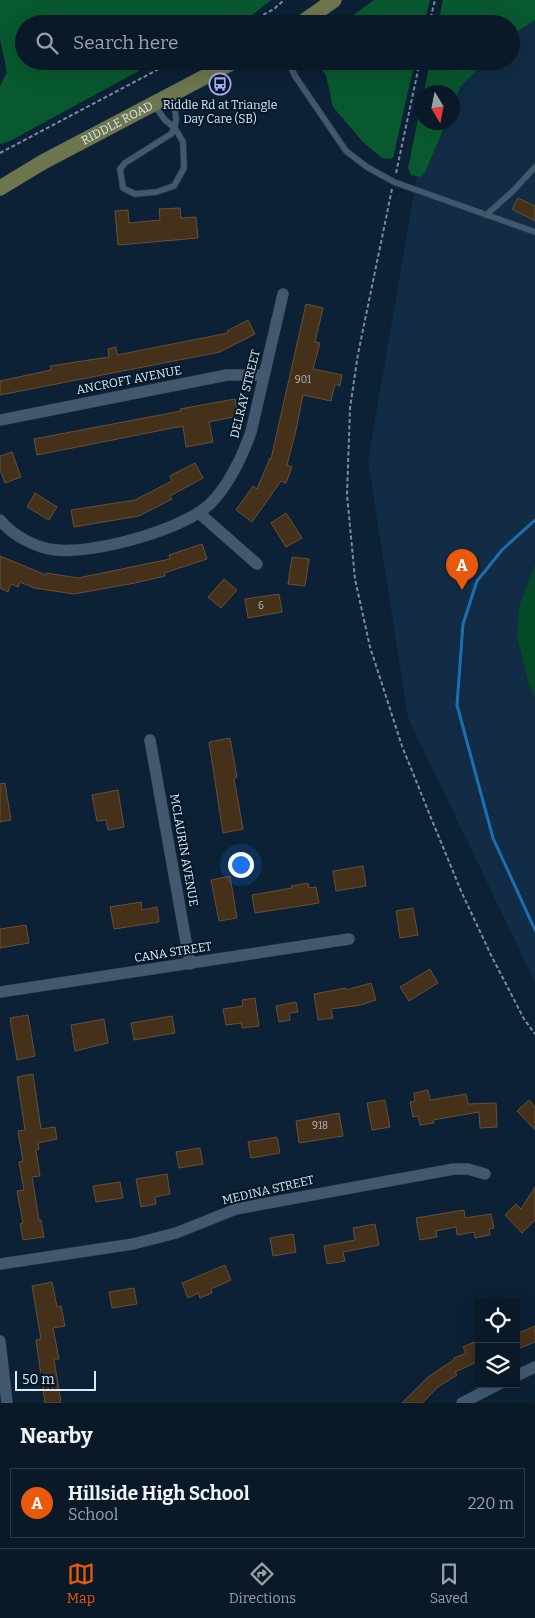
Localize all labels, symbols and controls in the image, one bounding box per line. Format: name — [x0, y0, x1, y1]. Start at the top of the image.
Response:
search box — [15, 15, 520, 70]
icon: search — [33, 29, 61, 57]
text: Search here — [73, 31, 178, 54]
bus stop icon: Riddle Rd at Triangle Day Care (SB) — [208, 72, 232, 96]
north arrow — [415, 85, 460, 130]
street label: RIDDLE ROAD — [79, 98, 155, 148]
place label: Riddle Rd at Triangle Day Care (SB) — [163, 98, 277, 126]
street label: DELRAY STREET — [227, 348, 263, 440]
street label: ANCROFT AVENUE — [75, 363, 183, 397]
house number: 901 — [295, 374, 311, 386]
pin: A — [446, 549, 478, 590]
house number: 6 — [258, 600, 264, 612]
street label: MCLAURIN AVENUE — [167, 793, 201, 907]
your location — [228, 852, 254, 878]
street label: CANA STREET — [133, 939, 213, 965]
house number: 918 — [312, 1120, 328, 1132]
street label: MEDINA STREET — [221, 1173, 315, 1207]
map controls — [475, 1298, 520, 1388]
button: locate — [475, 1298, 520, 1343]
button: layers — [475, 1343, 520, 1388]
scale bar — [15, 1368, 96, 1391]
text: 50 m — [22, 1371, 55, 1388]
text: Nearby — [20, 1423, 93, 1449]
text: Hillside High School — [68, 1482, 250, 1505]
text: A — [31, 1494, 43, 1513]
text: 220 m — [468, 1494, 514, 1513]
text: School — [68, 1505, 118, 1524]
tab: Map — [67, 1560, 95, 1607]
tab: Directions — [229, 1560, 296, 1607]
tab: Saved — [430, 1560, 468, 1607]

